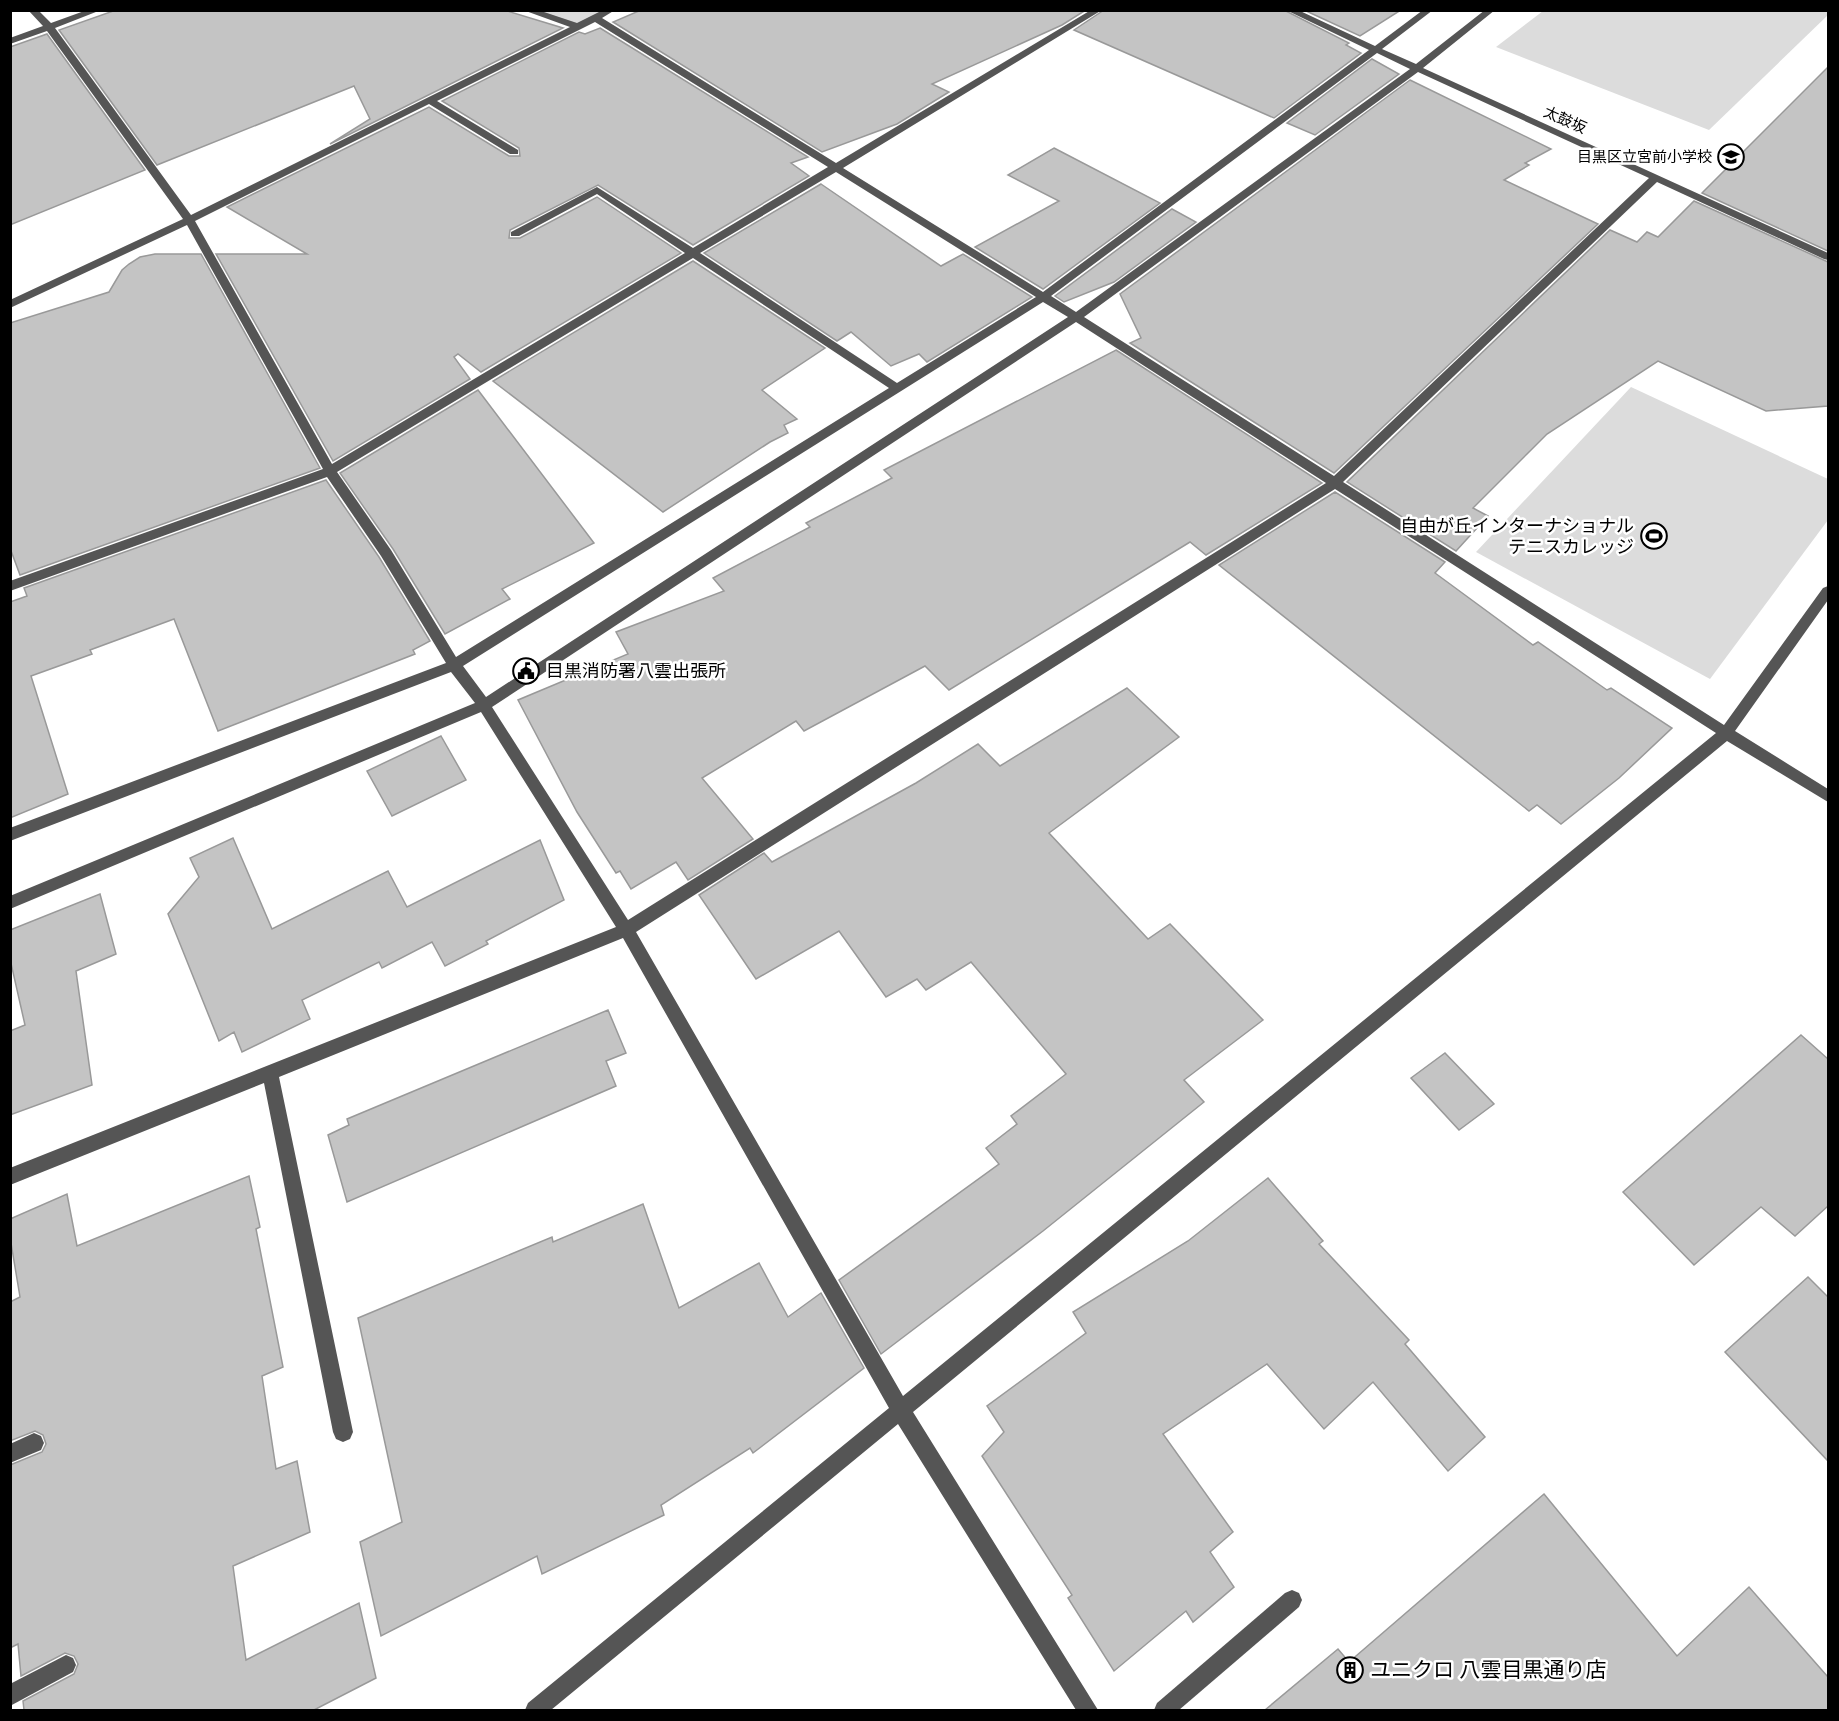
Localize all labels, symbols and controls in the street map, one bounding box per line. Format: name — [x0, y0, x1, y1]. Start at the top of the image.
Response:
street label: 太鼓坂 — [1540, 101, 1590, 138]
school or university icon: 目黒区立宮前小学校 — [1716, 142, 1746, 172]
place label: 目黒区立宮前小学校 — [1577, 146, 1712, 167]
place label: 自由が丘インターナショナル テニスカレッジ — [1400, 513, 1634, 559]
sports icon: 自由が丘インターナショナル テニスカレッジ — [1639, 521, 1669, 551]
public building icon: 目黒消防署八雲出張所 — [511, 656, 541, 686]
place label: 目黒消防署八雲出張所 — [546, 658, 726, 683]
building icon: ユニクロ 八雲目黒通り店 — [1335, 1655, 1365, 1685]
place label: ユニクロ 八雲目黒通り店 — [1370, 1655, 1607, 1684]

